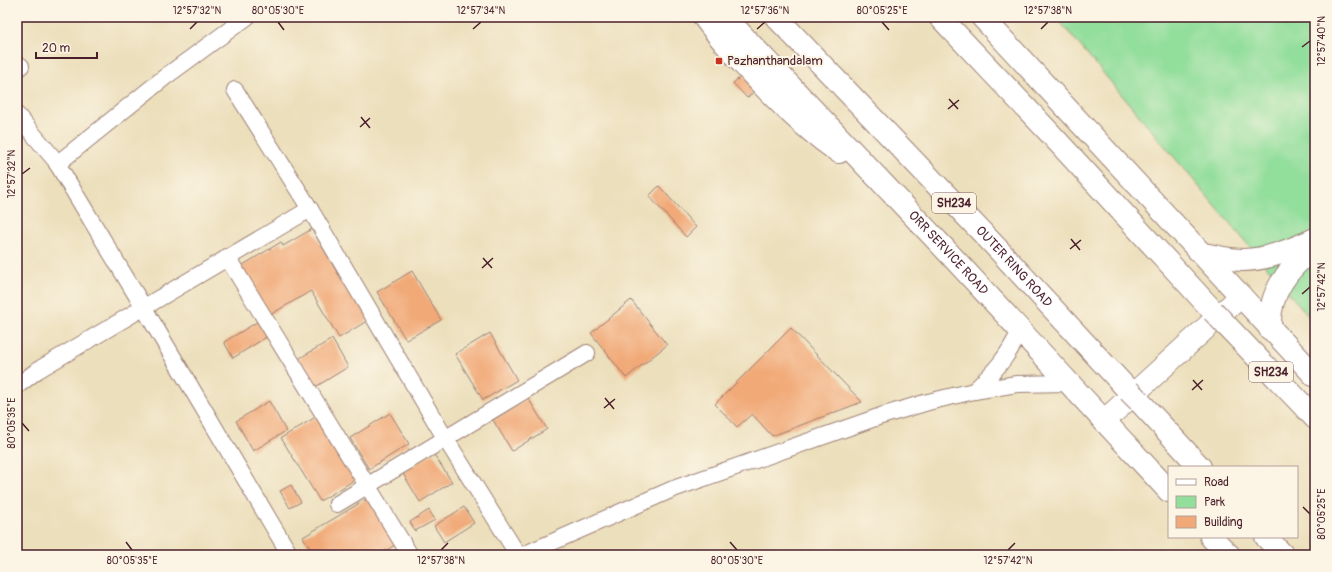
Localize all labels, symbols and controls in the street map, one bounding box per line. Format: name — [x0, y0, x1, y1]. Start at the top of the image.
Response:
text: 12°57'32"N — [173, 5, 222, 17]
text: 80°05'30"E — [252, 5, 304, 17]
text: 12°57'34"N — [457, 5, 506, 17]
text: 12°57'36"N — [741, 5, 790, 17]
text: 80°05'25"E — [857, 5, 907, 17]
text: 12°57'38"N — [1024, 5, 1072, 17]
text: 12°57'40"N — [1316, 16, 1328, 66]
scale bar — [36, 34, 97, 60]
text: 20 m — [42, 41, 71, 56]
place label: Pazhanthandalam — [727, 53, 823, 69]
marker: Pazhanthandalam — [714, 56, 724, 66]
text: 12°57'32"N — [6, 149, 18, 198]
road number: SH234 — [932, 193, 976, 213]
street label: ORR SERVICE ROAD — [905, 208, 992, 298]
street label: OUTER RING ROAD — [972, 223, 1056, 311]
text: 12°57'42"N — [1316, 262, 1328, 311]
road number: SH234 — [1249, 362, 1293, 382]
text: 80°05'35"E — [6, 398, 18, 448]
legend — [1168, 466, 1298, 538]
text: Road — [1204, 475, 1229, 490]
text: 80°05'25"E — [1316, 489, 1328, 539]
text: Park — [1204, 495, 1225, 510]
text: Building — [1204, 515, 1243, 530]
text: 80°05'35"E — [107, 555, 157, 567]
text: 12°57'38"N — [417, 555, 465, 567]
text: 80°05'30"E — [711, 555, 763, 567]
text: 12°57'42"N — [984, 555, 1033, 567]

